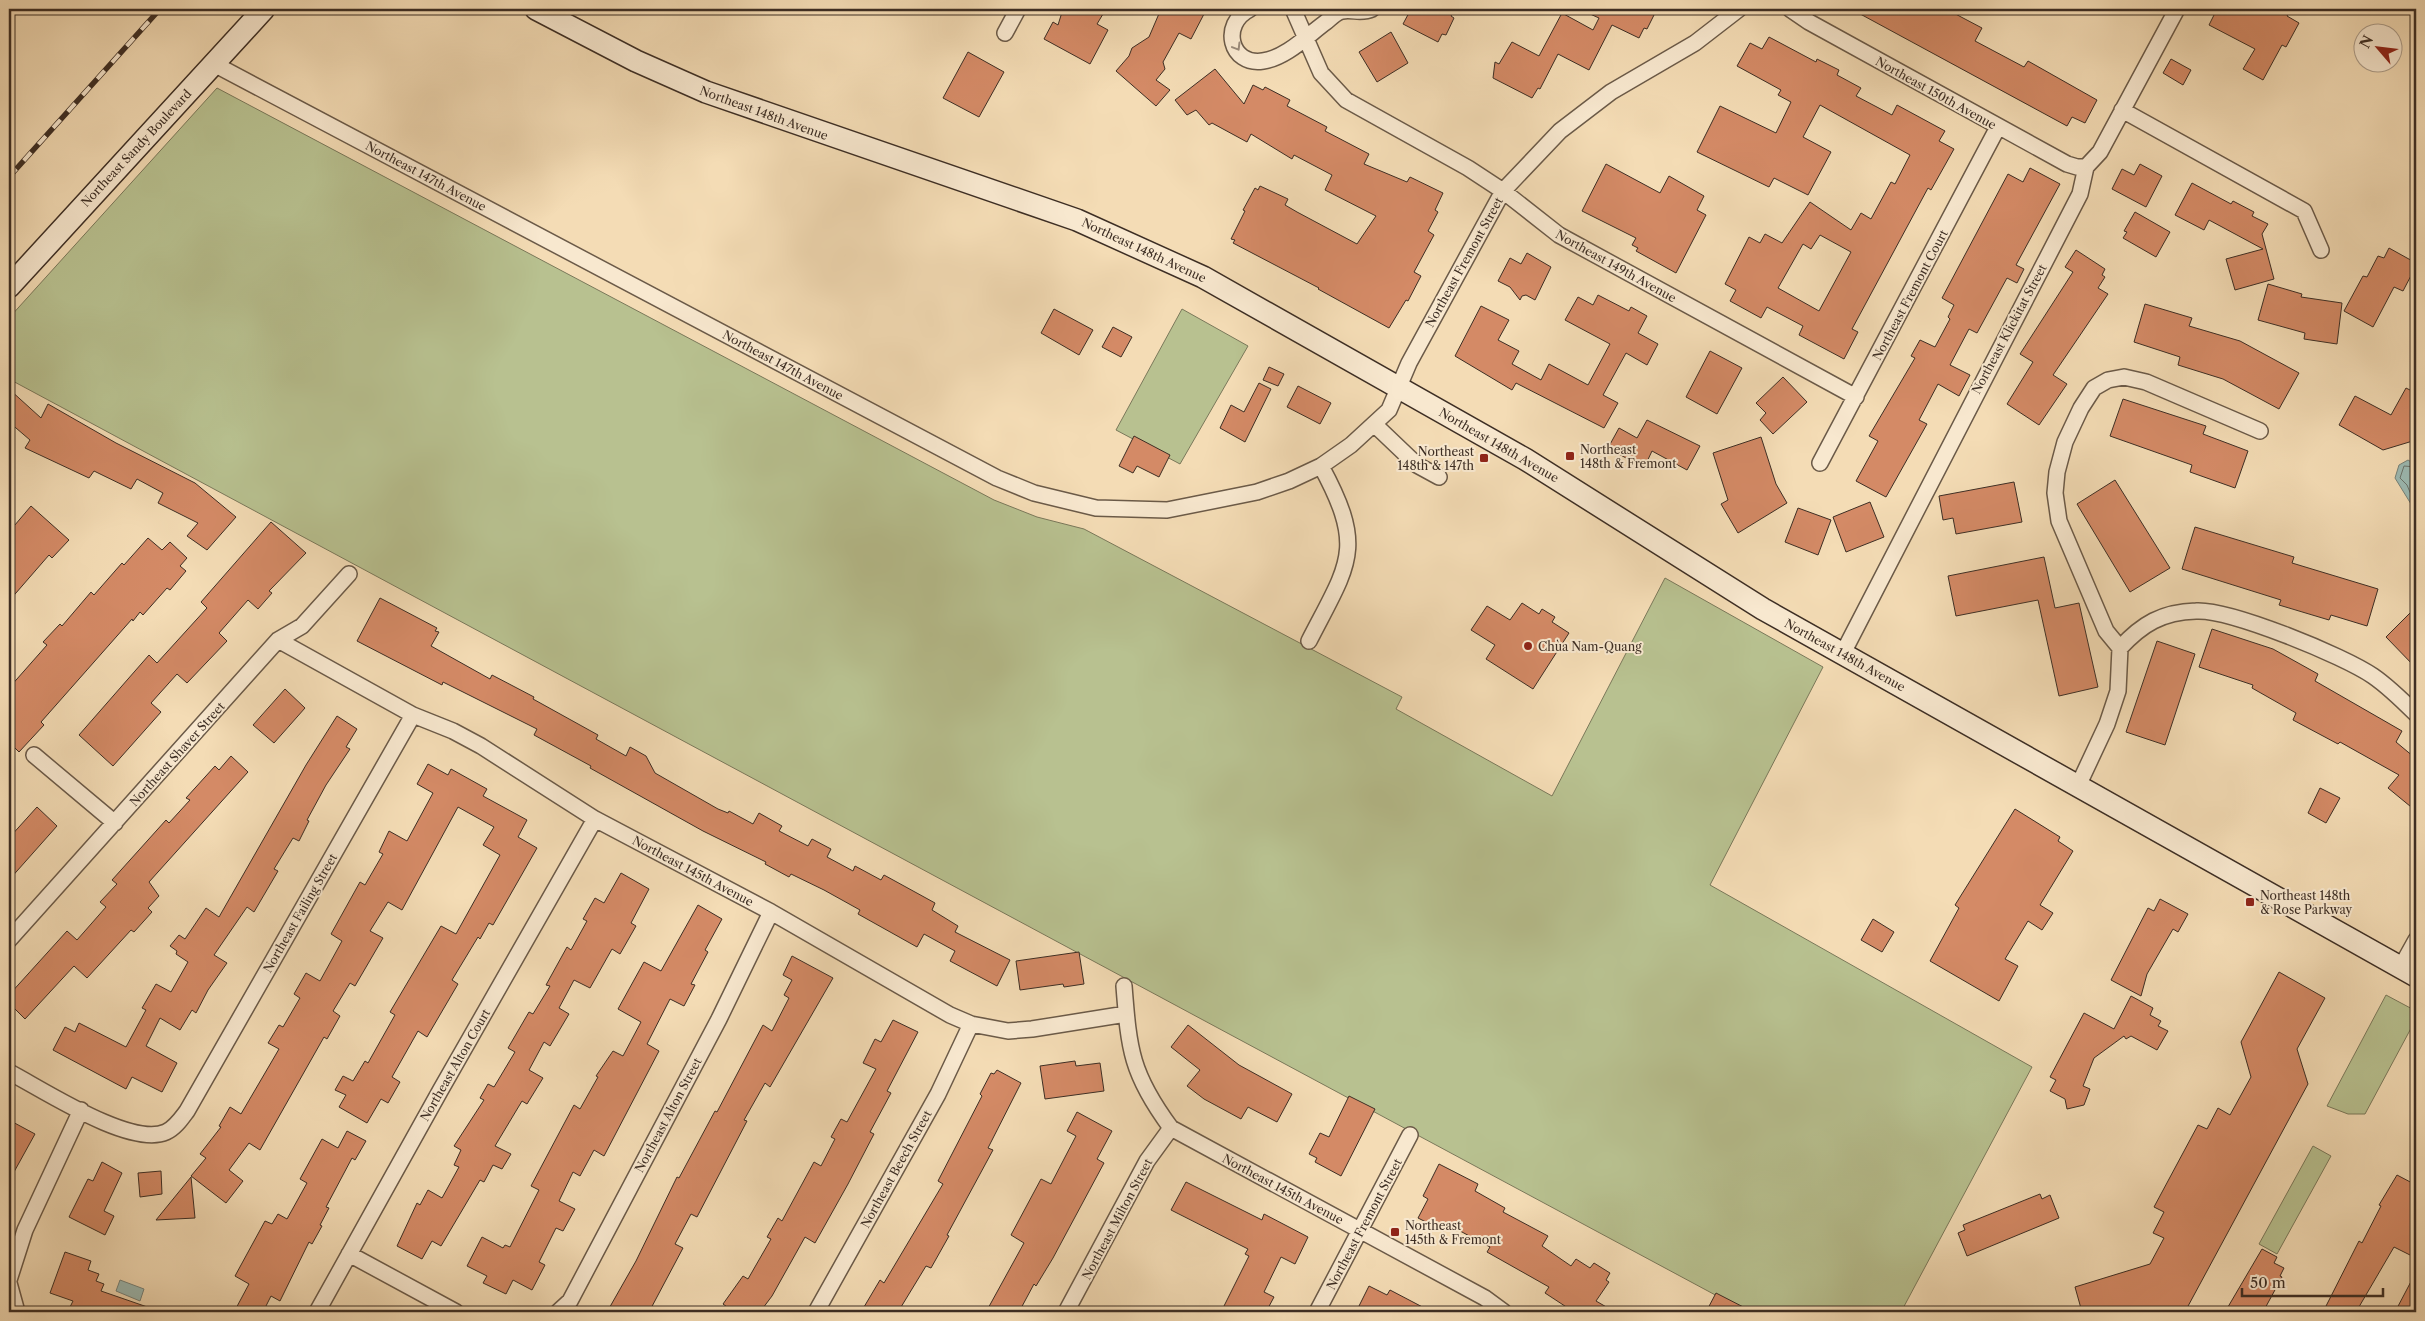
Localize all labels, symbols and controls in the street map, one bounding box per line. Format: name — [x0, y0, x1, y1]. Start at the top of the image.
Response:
north arrow — [2352, 22, 2402, 72]
text: N — [2356, 32, 2377, 51]
one-way arrow — [1230, 42, 1240, 51]
street label: Northeast 150th Avenue — [1873, 54, 1999, 133]
street label: Northeast 148th Avenue — [698, 83, 831, 143]
street label: Northeast Sandy Boulevard — [78, 86, 195, 210]
street label: Northeast 147th Avenue — [363, 138, 489, 214]
street label: Northeast Fremont Street — [1422, 194, 1506, 330]
street label: Northeast 148th Avenue — [1079, 215, 1209, 286]
street label: Northeast 149th Avenue — [1553, 227, 1679, 306]
street label: Northeast Fremont Court — [1869, 227, 1951, 363]
street label: Northeast Klickitat Street — [1968, 261, 2050, 396]
street label: Northeast 147th Avenue — [720, 327, 846, 403]
street label: Northeast 148th Avenue — [1437, 405, 1562, 486]
place label: Northeast 148th & Fremont — [1580, 442, 1677, 471]
place label: Northeast 148th & 147th — [1397, 444, 1475, 473]
marker: Northeast 148th & Fremont — [1564, 450, 1576, 462]
marker: Northeast 148th & 147th — [1478, 452, 1490, 464]
street label: Northeast 148th Avenue — [1782, 616, 1908, 695]
place label: Chùa Nam-Quang — [1538, 639, 1642, 654]
marker: Chùa Nam-Quang — [1522, 640, 1534, 652]
street label: Northeast Shaver Street — [126, 698, 228, 809]
street label: Northeast 145th Avenue — [630, 833, 756, 909]
street label: Northeast Failing Street — [260, 850, 341, 975]
place label: Northeast 148th & Rose Parkway — [2260, 888, 2352, 917]
marker: Northeast 148th & Rose Parkway — [2244, 896, 2256, 908]
street label: Northeast Alton Court — [417, 1006, 494, 1124]
street label: Northeast Alton Street — [631, 1054, 705, 1175]
street label: Northeast Beech Street — [857, 1107, 935, 1230]
street label: Northeast 145th Avenue — [1220, 1151, 1346, 1227]
street label: Northeast Milton Street — [1079, 1155, 1156, 1282]
street label: Northeast Fremont Street — [1323, 1155, 1405, 1292]
place label: Northeast 145th & Fremont — [1405, 1218, 1502, 1247]
marker: Northeast 145th & Fremont — [1389, 1226, 1401, 1238]
scale bar — [2242, 1266, 2384, 1298]
text: 50 m — [2250, 1273, 2286, 1292]

